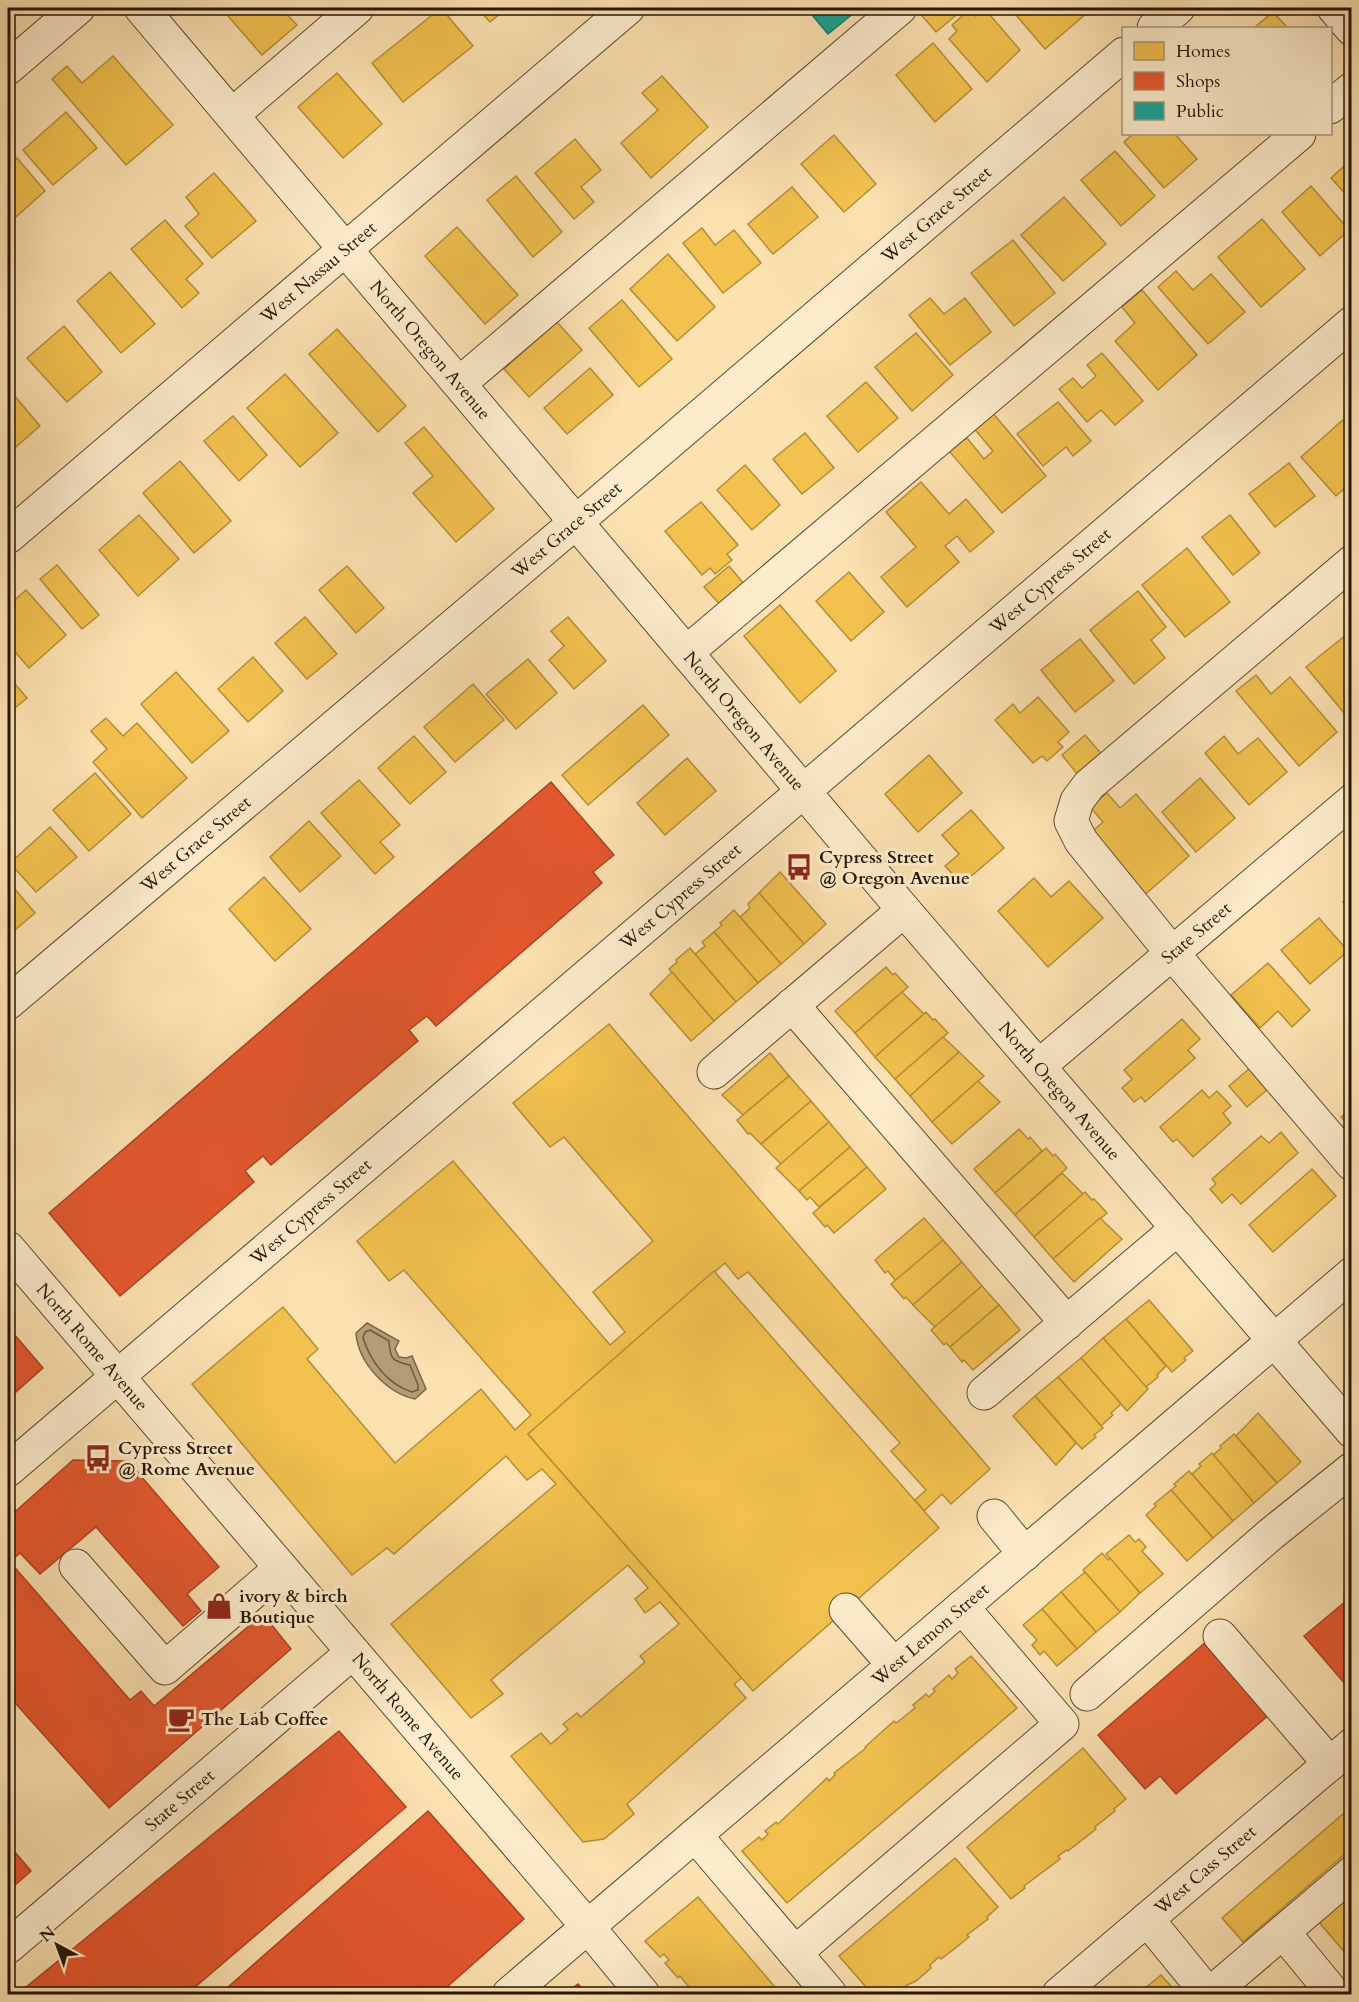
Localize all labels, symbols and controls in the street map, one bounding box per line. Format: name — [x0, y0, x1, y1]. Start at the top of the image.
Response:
legend — [1122, 27, 1332, 135]
text: Homes — [1176, 39, 1230, 64]
text: Shops — [1176, 69, 1220, 94]
text: Public — [1176, 99, 1224, 124]
street label: West Grace Street — [875, 160, 997, 269]
street label: West Nassau Street — [254, 215, 382, 330]
street label: North Oregon Avenue — [364, 275, 497, 425]
street label: West Grace Street — [505, 476, 627, 585]
street label: West Cypress Street — [983, 521, 1116, 640]
street label: North Oregon Avenue — [678, 646, 810, 796]
street label: West Grace Street — [134, 790, 257, 899]
street label: West Cypress Street — [614, 837, 747, 956]
place label: Cypress Street @ Oregon Avenue — [819, 845, 970, 891]
bus stop icon: Cypress Street @ Oregon Avenue — [784, 852, 814, 882]
street label: State Street — [1156, 896, 1237, 970]
street label: North Oregon Avenue — [993, 1016, 1126, 1166]
street label: West Cypress Street — [244, 1152, 377, 1271]
street label: North Rome Avenue — [31, 1278, 154, 1416]
place label: Cypress Street @ Rome Avenue — [118, 1436, 255, 1482]
bus stop icon: Cypress Street @ Rome Avenue — [83, 1443, 113, 1473]
street label: West Lemon Street — [865, 1577, 995, 1692]
place label: ivory & birch Boutique — [239, 1584, 348, 1630]
shop icon: ivory & birch Boutique — [204, 1591, 234, 1621]
street label: North Rome Avenue — [346, 1647, 470, 1786]
cafe icon: The Lab Coffee — [166, 1704, 196, 1734]
place label: The Lab Coffee — [201, 1707, 328, 1732]
street label: State Street — [140, 1763, 220, 1837]
street label: West Cass Street — [1148, 1819, 1262, 1921]
north arrow — [27, 1915, 87, 1975]
text: N — [35, 1922, 60, 1947]

